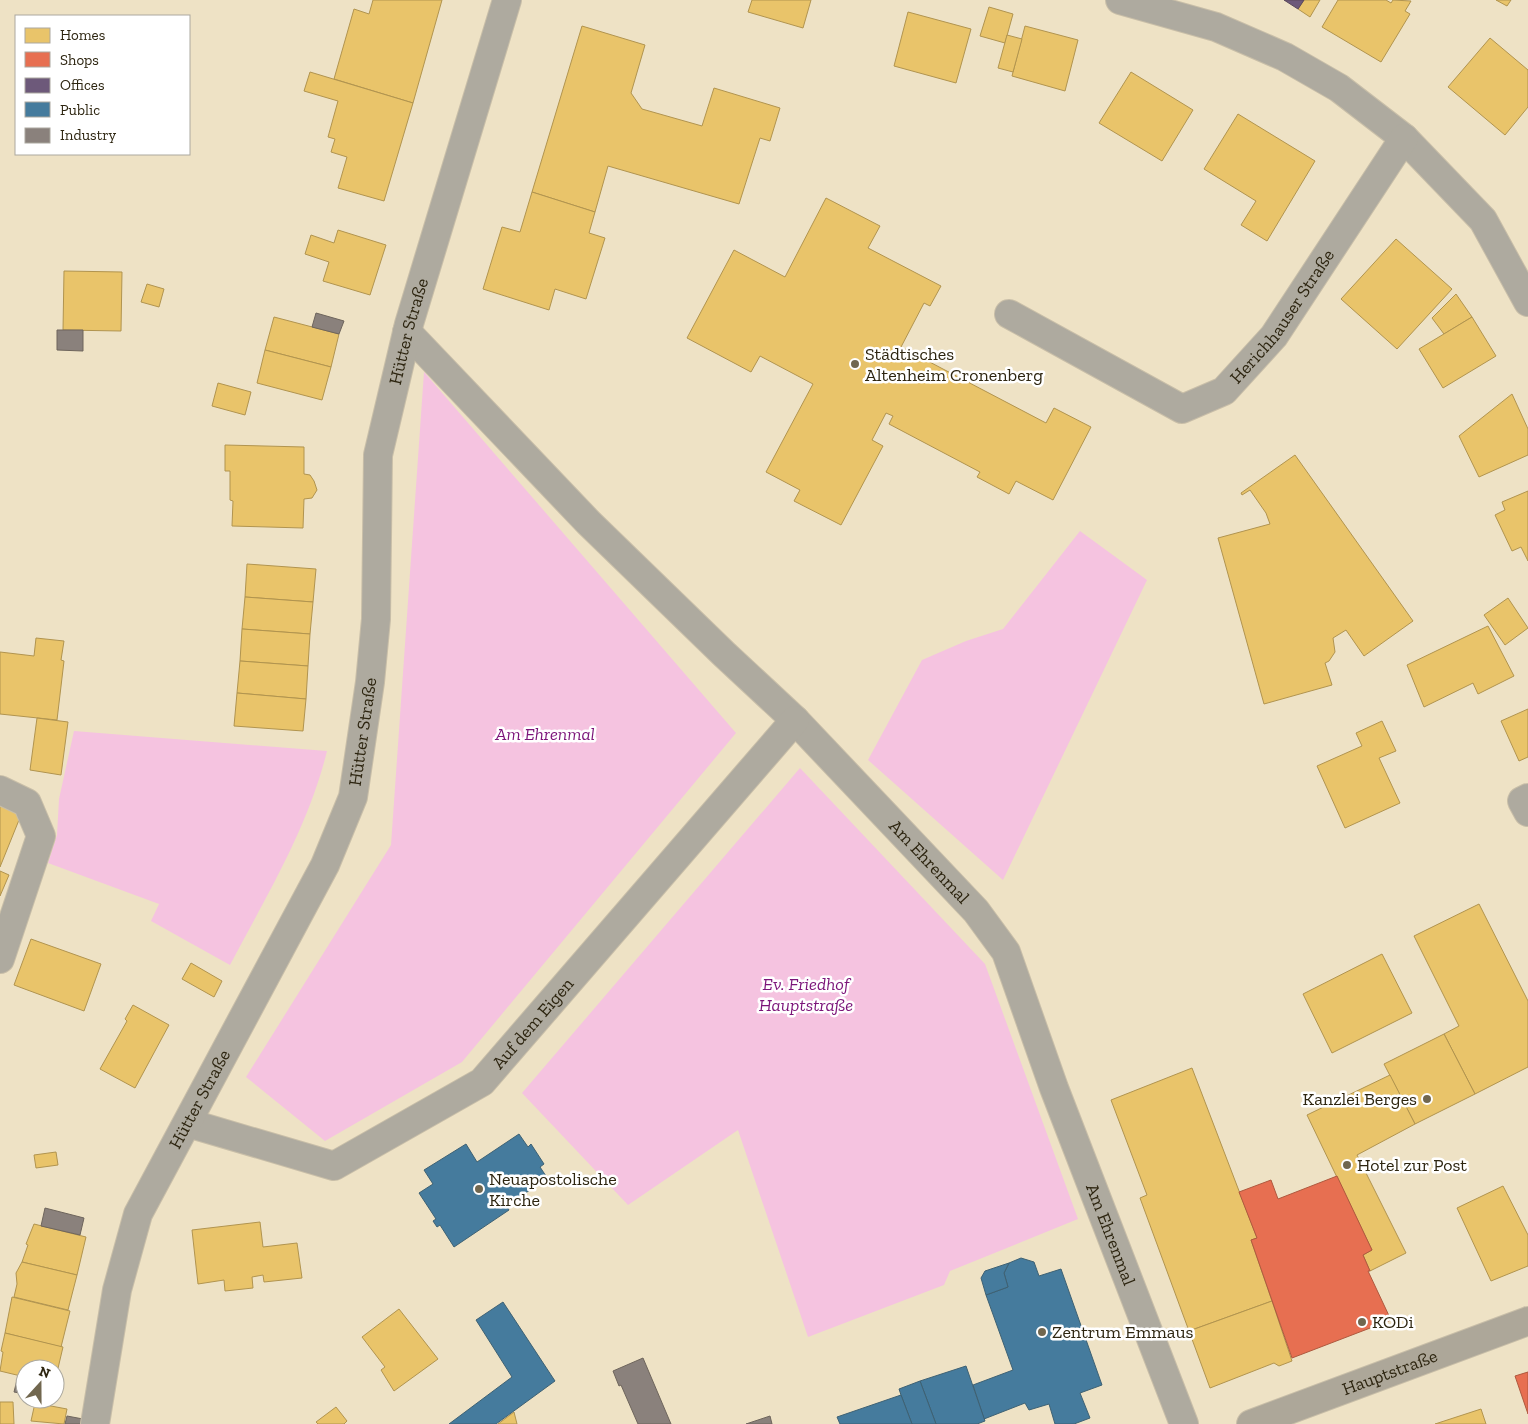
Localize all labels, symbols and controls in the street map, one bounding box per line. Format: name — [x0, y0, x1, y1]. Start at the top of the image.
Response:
legend — [15, 15, 190, 155]
text: Homes — [60, 26, 105, 44]
text: Shops — [60, 51, 99, 69]
text: Offices — [60, 76, 104, 94]
text: Public — [60, 101, 100, 119]
text: Industry — [60, 126, 117, 144]
street label: Herichhauser Straße — [1225, 245, 1339, 388]
street label: Hütter Straße — [384, 275, 433, 387]
place label: Städtisches Altenheim Cronenberg — [865, 343, 1043, 386]
marker: Städtisches Altenheim Cronenberg — [849, 358, 861, 370]
street label: Hütter Straße — [344, 677, 381, 788]
park label: Am Ehrenmal — [494, 723, 595, 745]
street label: Am Ehrenmal — [884, 815, 974, 908]
street label: Auf dem Eigen — [487, 973, 579, 1073]
park label: Ev. Friedhof Hauptstraße — [759, 973, 853, 1016]
street label: Hütter Straße — [164, 1046, 235, 1152]
place label: Kanzlei Berges — [1303, 1088, 1417, 1110]
marker: Kanzlei Berges — [1421, 1093, 1433, 1105]
place label: Hotel zur Post — [1357, 1154, 1467, 1176]
marker: Hotel zur Post — [1341, 1159, 1353, 1171]
place label: Neuapostolische Kirche — [489, 1168, 617, 1211]
street label: Am Ehrenmal — [1081, 1180, 1140, 1289]
marker: Neuapostolische Kirche — [473, 1183, 485, 1195]
place label: KODi — [1372, 1311, 1414, 1333]
marker: KODi — [1356, 1316, 1368, 1328]
place label: Zentrum Emmaus — [1052, 1321, 1194, 1343]
marker: Zentrum Emmaus — [1036, 1326, 1048, 1338]
street label: Hauptstraße — [1339, 1345, 1440, 1400]
north arrow — [15, 1359, 65, 1409]
text: N — [36, 1362, 53, 1382]

